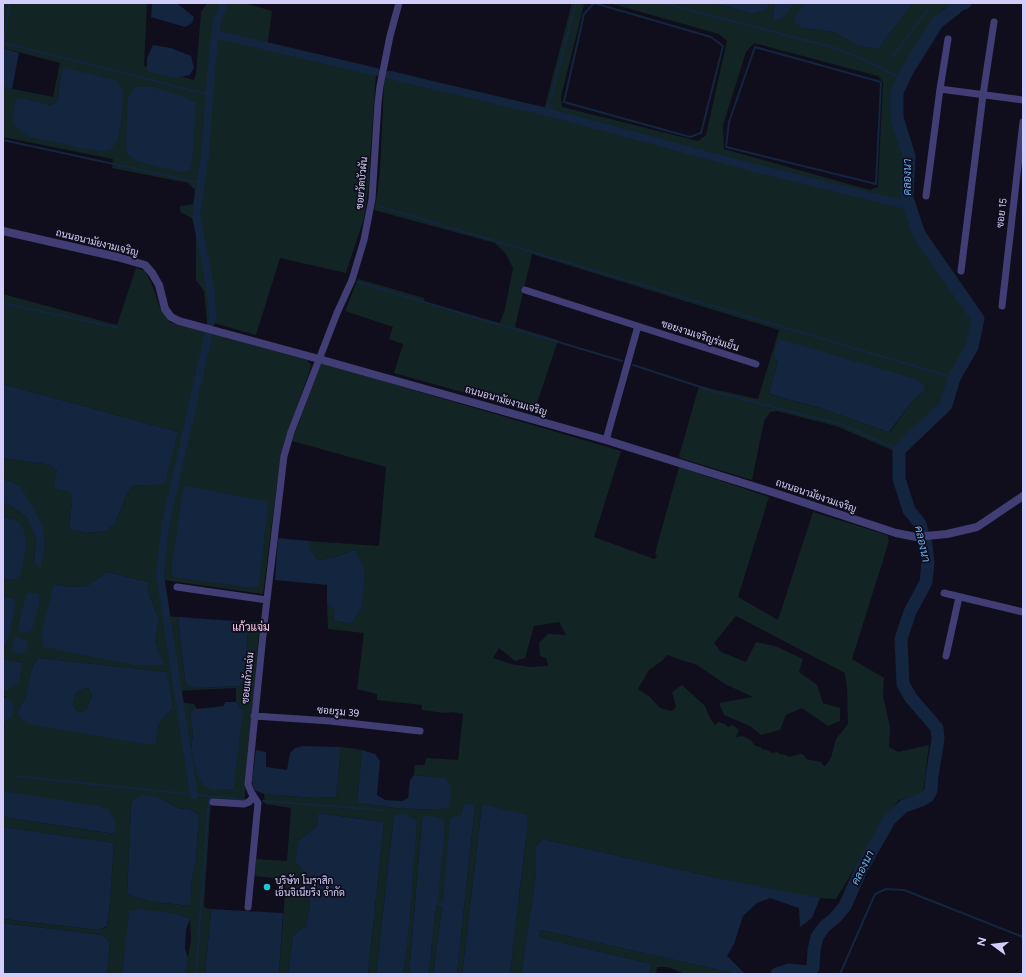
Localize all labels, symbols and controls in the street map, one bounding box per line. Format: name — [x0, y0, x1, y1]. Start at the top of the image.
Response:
street label: ซอยวัดบัวผัน — [354, 156, 370, 210]
water label: คลองนา — [901, 159, 915, 195]
street label: ซอย 15 — [994, 197, 1010, 229]
street label: ถนนอนามัยงามเจริญ — [54, 227, 140, 259]
street label: ซอยงามเจริญร่มเย็น — [660, 318, 740, 354]
street label: ถนนอนามัยงามเจริญ — [464, 384, 548, 418]
street label: ถนนอนามัยงามเจริญ — [774, 477, 858, 515]
water label: คลองนา — [911, 525, 933, 563]
district label: แก้วแจ่ม — [232, 621, 270, 635]
street label: ซอยแก้วแจ่ม — [239, 652, 257, 704]
street label: ซอยรูม 39 — [316, 704, 360, 720]
water label: คลองนา — [849, 849, 877, 887]
place label: บริษัท โมราสิก เอ็นจิเนียริ่ง จำกัด — [275, 875, 345, 898]
marker: บริษัท โมราสิก เอ็นจิเนียริ่ง จำกัด — [262, 882, 272, 892]
north arrow — [974, 925, 1014, 965]
text: N — [975, 936, 989, 948]

